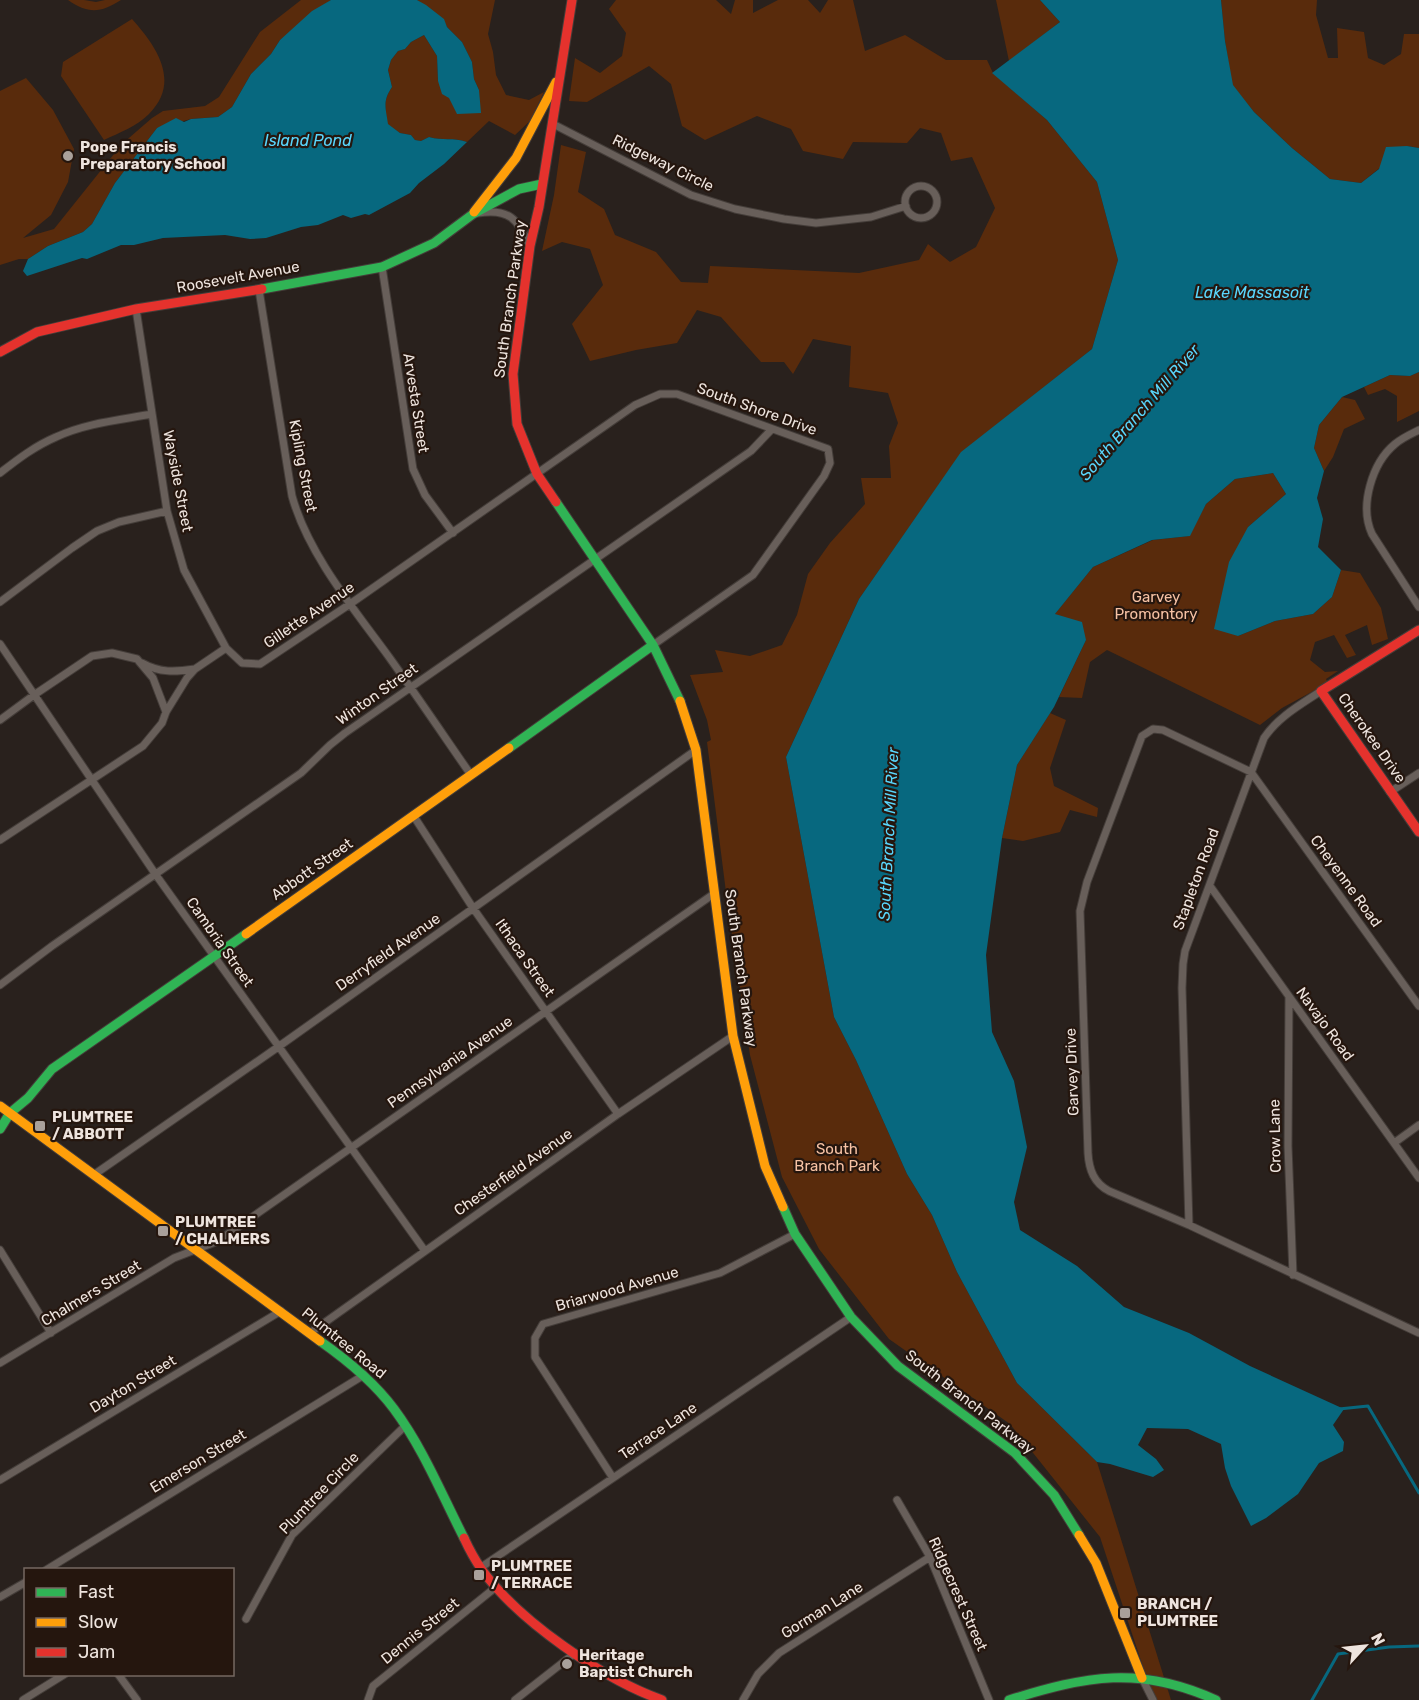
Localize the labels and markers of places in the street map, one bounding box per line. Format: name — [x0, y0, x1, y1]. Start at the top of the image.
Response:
place label: Pope Francis Preparatory School — [80, 138, 226, 173]
marker: Pope Francis Preparatory School — [61, 149, 75, 163]
place label: PLUMTREE / ABBOTT — [52, 1108, 133, 1143]
marker: PLUMTREE / ABBOTT — [33, 1119, 47, 1133]
place label: PLUMTREE / CHALMERS — [175, 1213, 270, 1248]
marker: PLUMTREE / CHALMERS — [156, 1224, 170, 1238]
place label: PLUMTREE / TERRACE — [491, 1557, 572, 1592]
marker: PLUMTREE / TERRACE — [472, 1568, 486, 1582]
place label: BRANCH / PLUMTREE — [1137, 1595, 1218, 1630]
marker: BRANCH / PLUMTREE — [1118, 1606, 1132, 1620]
place label: Heritage Baptist Church — [579, 1646, 693, 1681]
marker: Heritage Baptist Church — [560, 1657, 574, 1671]

